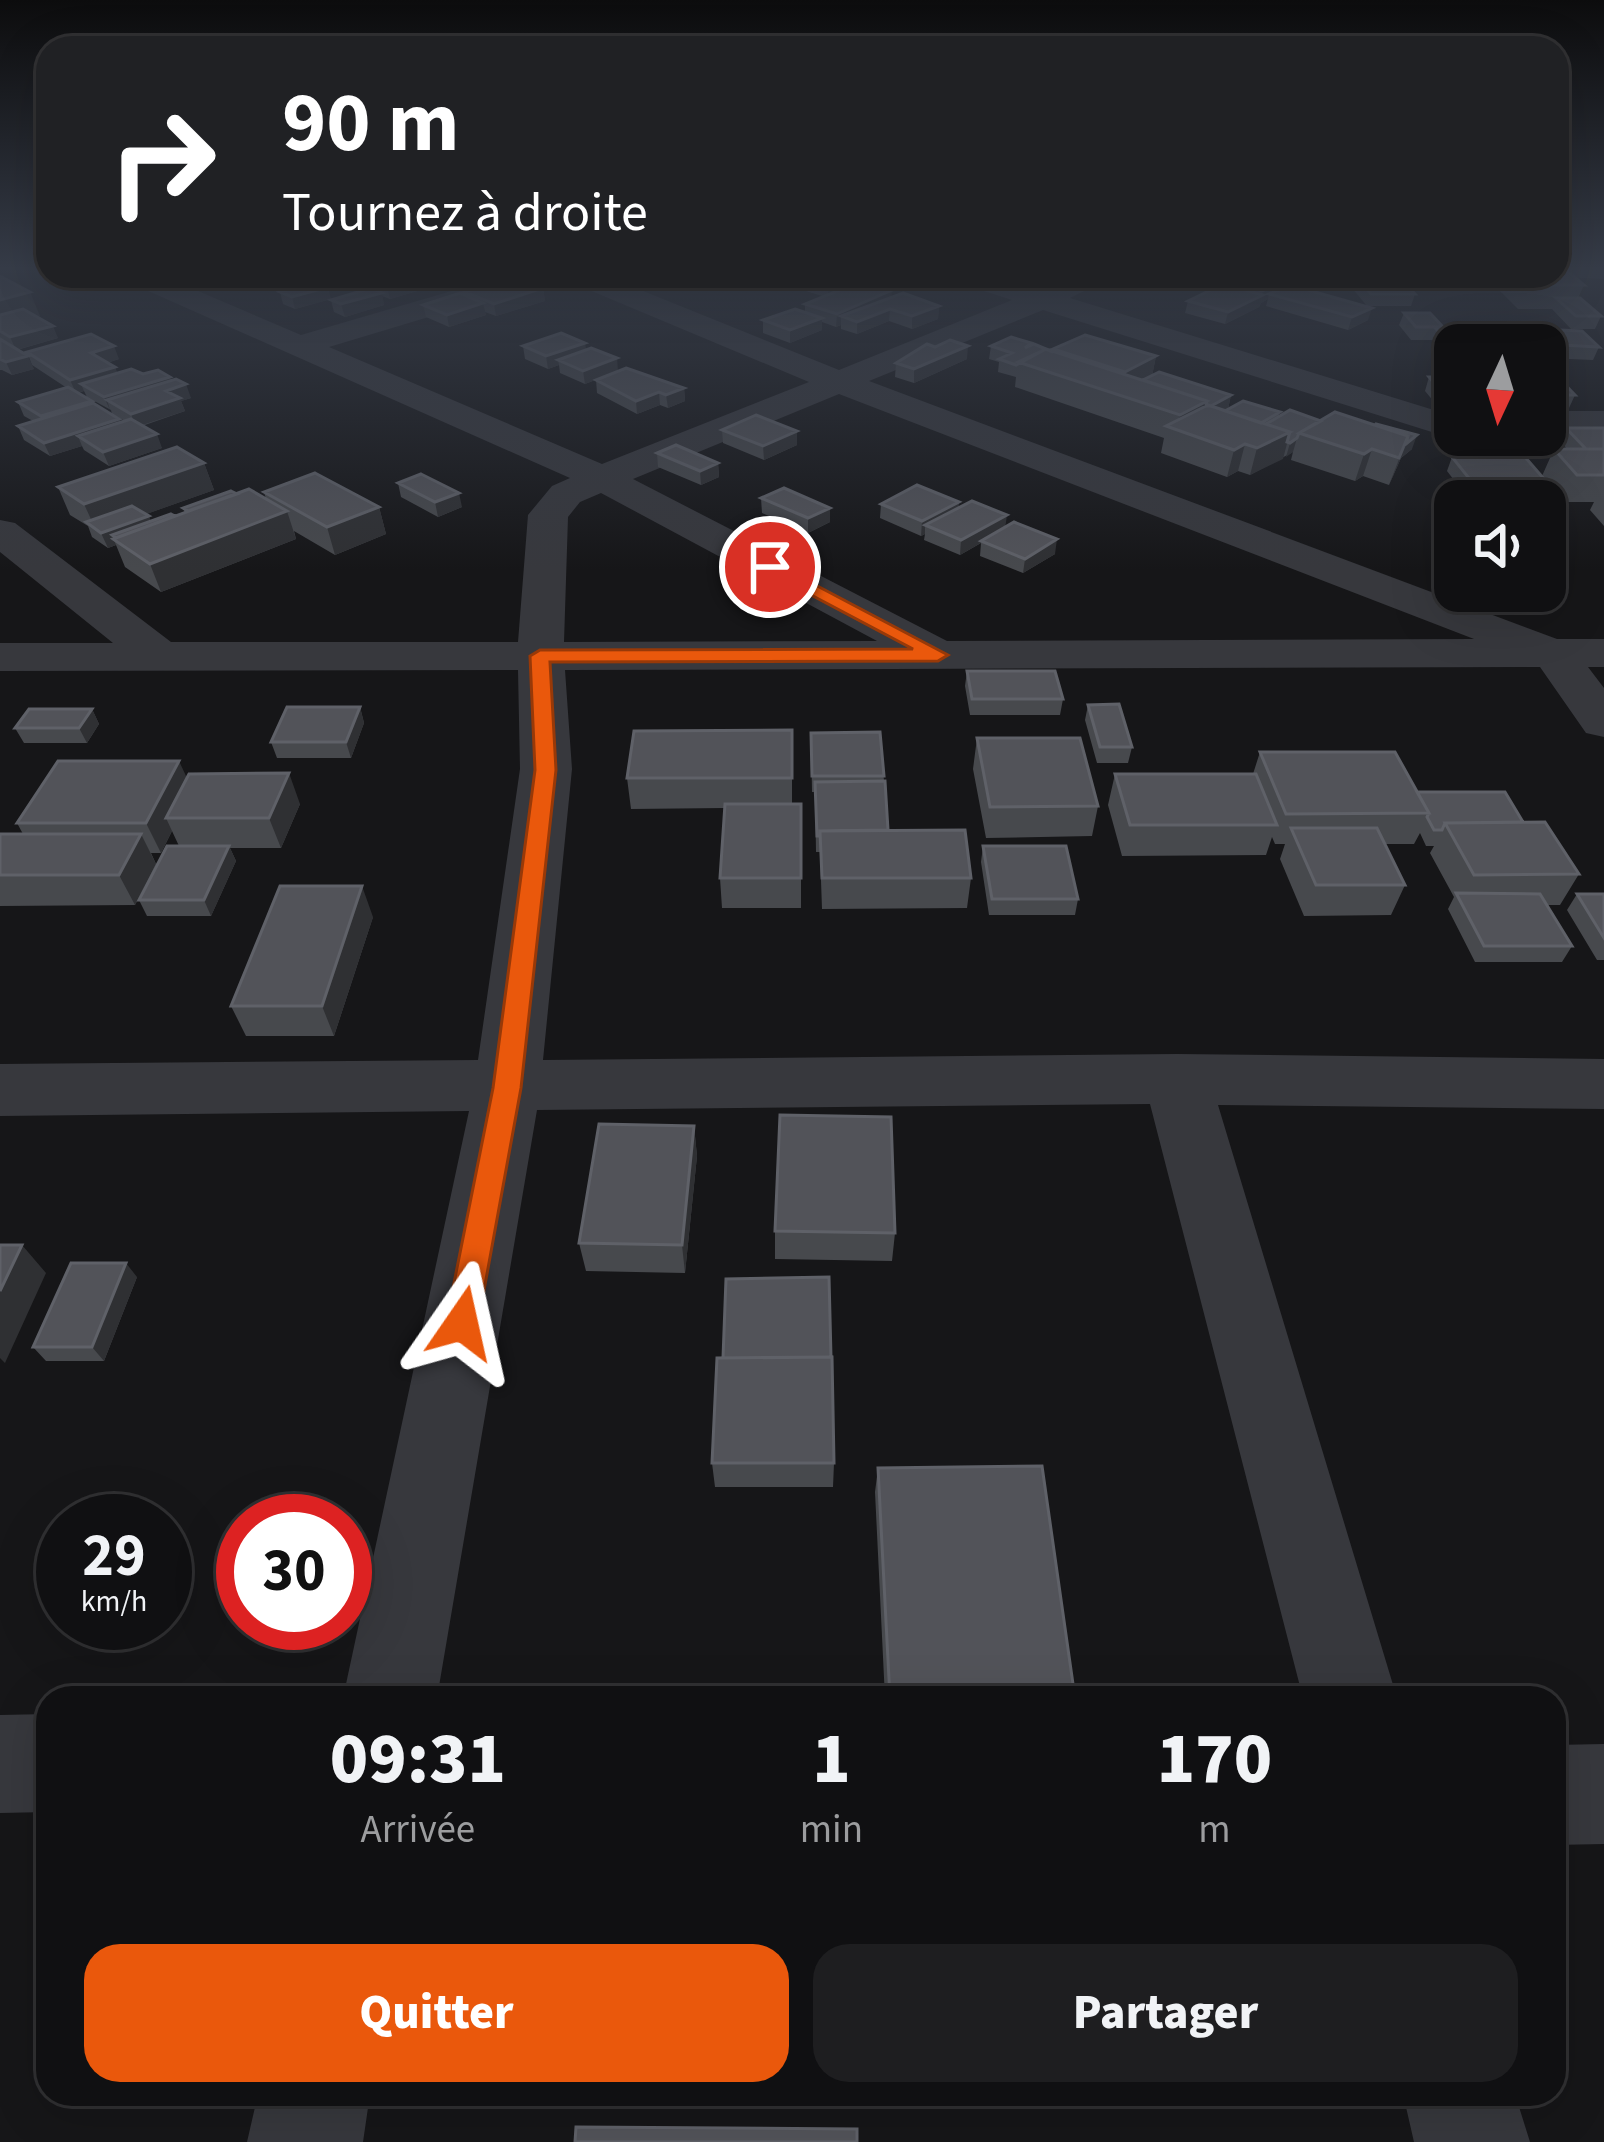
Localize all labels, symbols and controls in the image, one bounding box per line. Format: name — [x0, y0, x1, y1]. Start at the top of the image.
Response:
text: 90 m — [282, 64, 460, 184]
icon: right — [84, 84, 240, 240]
text: Tournez à droite — [282, 175, 648, 252]
north arrow — [1434, 324, 1566, 456]
map controls — [1434, 324, 1566, 612]
button: sound — [1434, 480, 1566, 612]
pin — [719, 516, 821, 618]
icon: arrive — [737, 534, 803, 600]
position arrow — [399, 1260, 525, 1386]
speed limit sign: 30 — [216, 1494, 372, 1650]
text: 29 — [82, 1514, 146, 1599]
text: km/h — [81, 1580, 147, 1623]
text: 09:31 — [330, 1708, 506, 1811]
text: 1 — [812, 1708, 851, 1811]
text: 170 — [1157, 1708, 1272, 1811]
text: Arrivée — [361, 1802, 475, 1858]
text: min — [800, 1802, 863, 1858]
text: m — [1198, 1802, 1231, 1858]
button: Quitter — [84, 1944, 789, 2082]
button: Partager — [813, 1944, 1518, 2082]

